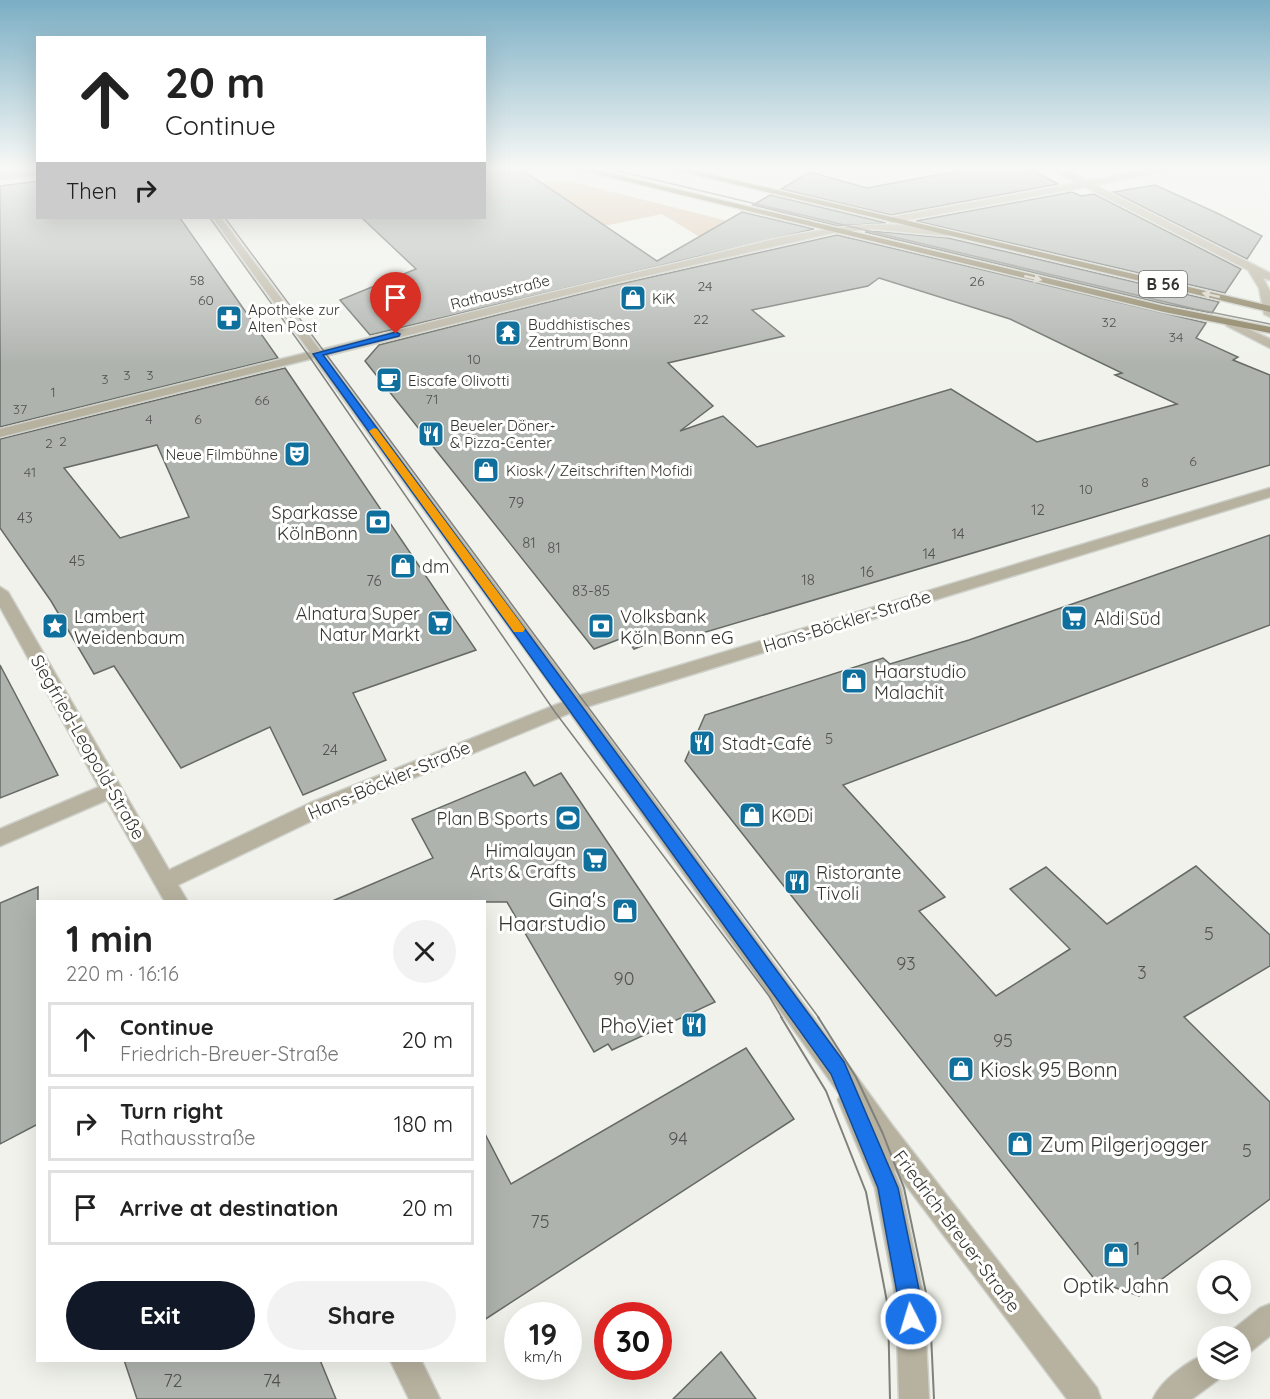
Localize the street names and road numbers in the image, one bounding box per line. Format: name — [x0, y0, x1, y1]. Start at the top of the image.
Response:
street label: Rathausstraße — [448, 270, 552, 314]
road number: B 56 — [1139, 271, 1187, 297]
street label: Hans-Böckler-Straße — [760, 585, 934, 657]
street label: Siegfried-Leopold-Straße — [26, 650, 150, 844]
street label: Hans-Böckler-Straße — [304, 735, 474, 825]
street label: Friedrich-Breuer-Straße — [889, 1145, 1025, 1317]

